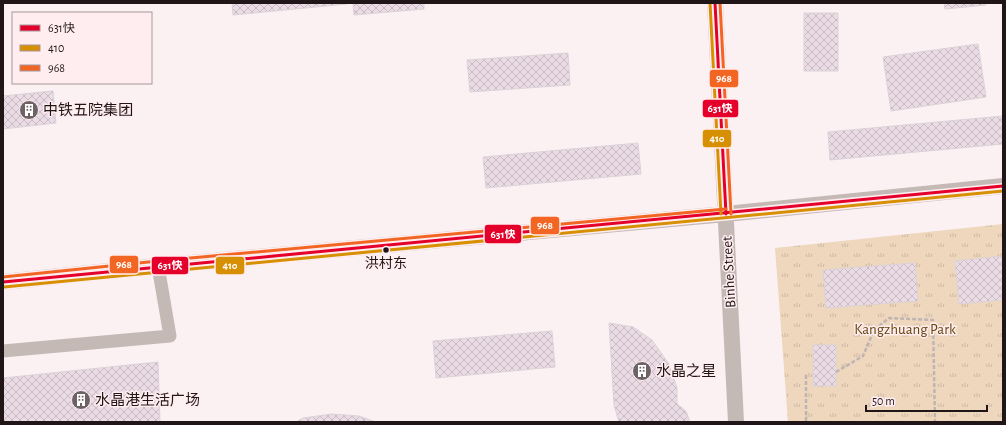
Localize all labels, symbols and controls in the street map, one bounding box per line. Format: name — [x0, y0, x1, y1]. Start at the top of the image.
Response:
legend — [12, 12, 152, 84]
text: 631快 — [48, 22, 75, 34]
text: 410 — [48, 42, 64, 54]
text: 968 — [48, 62, 65, 74]
line badge: 968 — [709, 69, 739, 88]
text: 968 — [716, 73, 732, 84]
building icon: 中铁五院集团 — [18, 99, 40, 121]
line badge: 631快 — [702, 99, 739, 118]
place label: 中铁五院集团 — [43, 102, 133, 118]
text: 631快 — [707, 103, 733, 114]
line badge: 410 — [702, 129, 732, 148]
text: 410 — [709, 133, 725, 144]
line badge: 968 — [530, 216, 560, 235]
text: 968 — [537, 220, 553, 231]
line badge: 631快 — [484, 224, 522, 244]
text: 631快 — [490, 229, 516, 240]
street label: Binhe Street — [720, 235, 738, 308]
marker: 洪村东 — [381, 245, 391, 255]
line badge: 968 — [109, 255, 139, 274]
place label: 洪村东 — [365, 255, 407, 271]
line badge: 631快 — [151, 256, 189, 275]
line badge: 410 — [215, 256, 245, 275]
text: 968 — [116, 259, 132, 270]
text: 631快 — [157, 260, 183, 271]
text: 410 — [222, 260, 238, 271]
park label: Kangzhuang Park — [854, 322, 956, 337]
building icon: 水晶之星 — [631, 360, 653, 382]
place label: 水晶之星 — [656, 363, 716, 379]
scale bar — [866, 387, 987, 413]
building icon: 水晶港生活广场 — [70, 389, 92, 411]
place label: 水晶港生活广场 — [95, 392, 200, 408]
text: 50 m — [872, 395, 895, 407]

